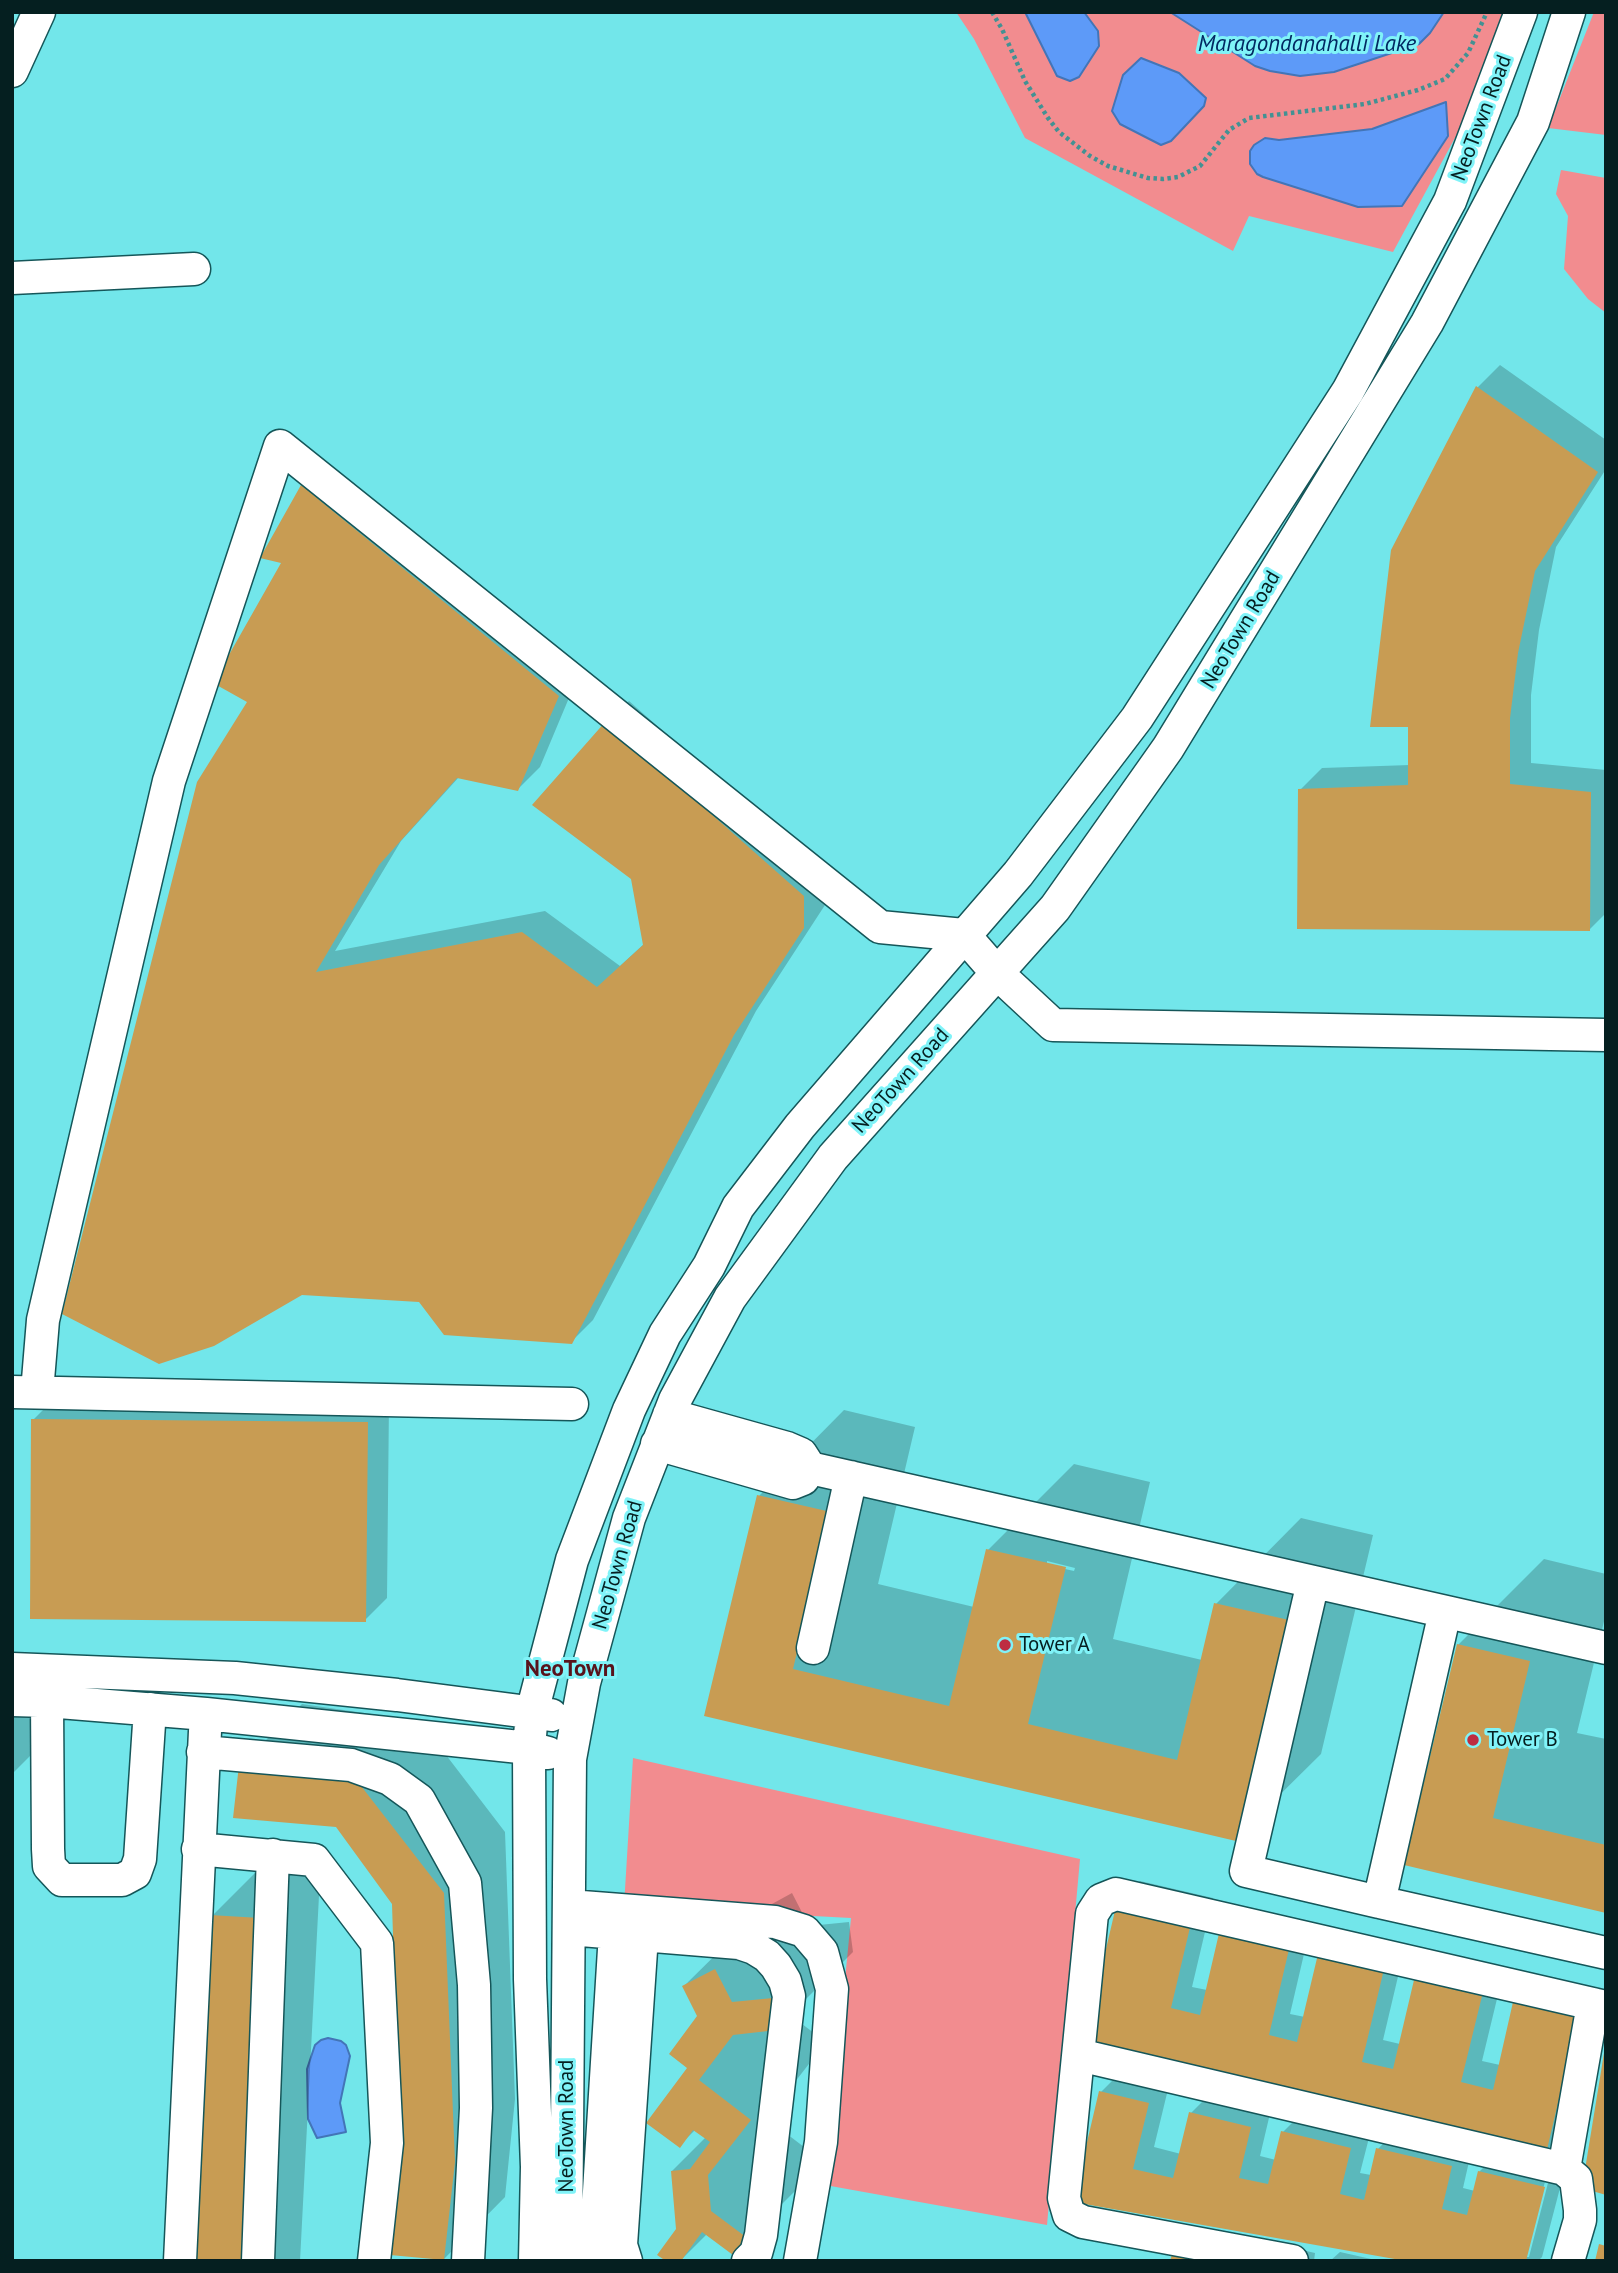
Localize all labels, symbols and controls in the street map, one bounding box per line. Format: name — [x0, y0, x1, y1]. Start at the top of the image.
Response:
water label: Maragondanahalli Lake — [1198, 30, 1416, 58]
street label: NeoTown Road — [1446, 51, 1518, 185]
street label: NeoTown Road — [1196, 567, 1286, 693]
street label: NeoTown Road — [847, 1023, 955, 1139]
street label: NeoTown Road — [588, 1498, 648, 1632]
place label: Tower A — [1019, 1632, 1090, 1658]
marker: Tower A — [997, 1637, 1013, 1653]
district label: NeoTown — [525, 1655, 615, 1683]
place label: Tower B — [1487, 1727, 1558, 1753]
marker: Tower B — [1465, 1732, 1481, 1748]
street label: NeoTown Road — [554, 2060, 580, 2192]

